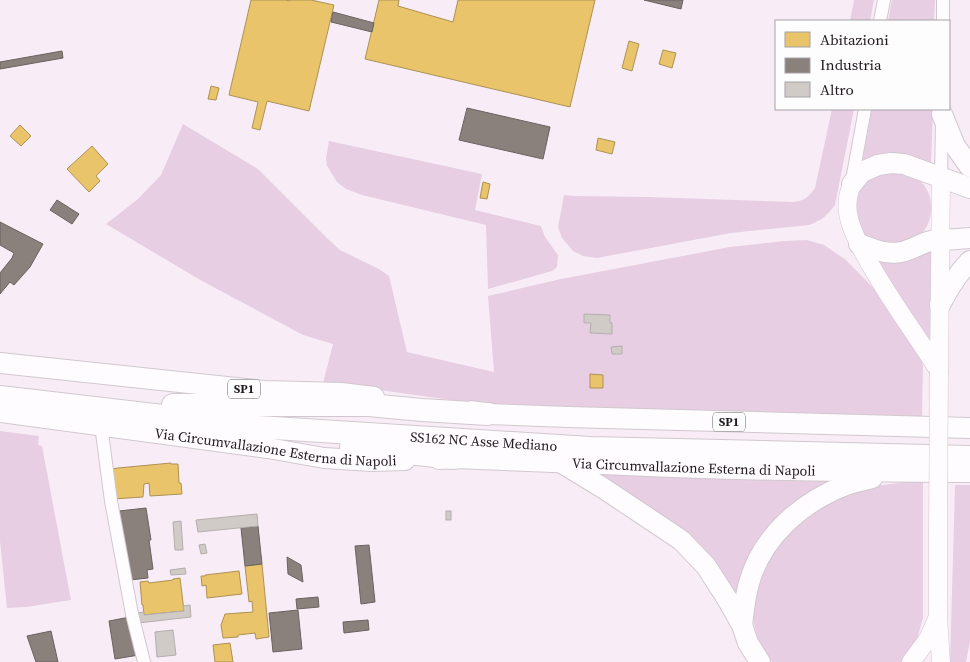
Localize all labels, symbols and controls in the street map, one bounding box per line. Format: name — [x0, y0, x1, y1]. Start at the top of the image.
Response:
legend — [775, 20, 950, 110]
text: Abitazioni — [820, 29, 889, 50]
text: Industria — [820, 54, 882, 75]
text: Altro — [820, 79, 854, 100]
road number: SP1 — [228, 379, 260, 398]
road number: SP1 — [713, 412, 745, 432]
street label: Via Circumvallazione Esterna di Napoli — [153, 423, 397, 471]
street label: SS162 NC Asse Mediano — [410, 427, 558, 456]
street label: Via Circumvallazione Esterna di Napoli — [572, 453, 816, 481]

